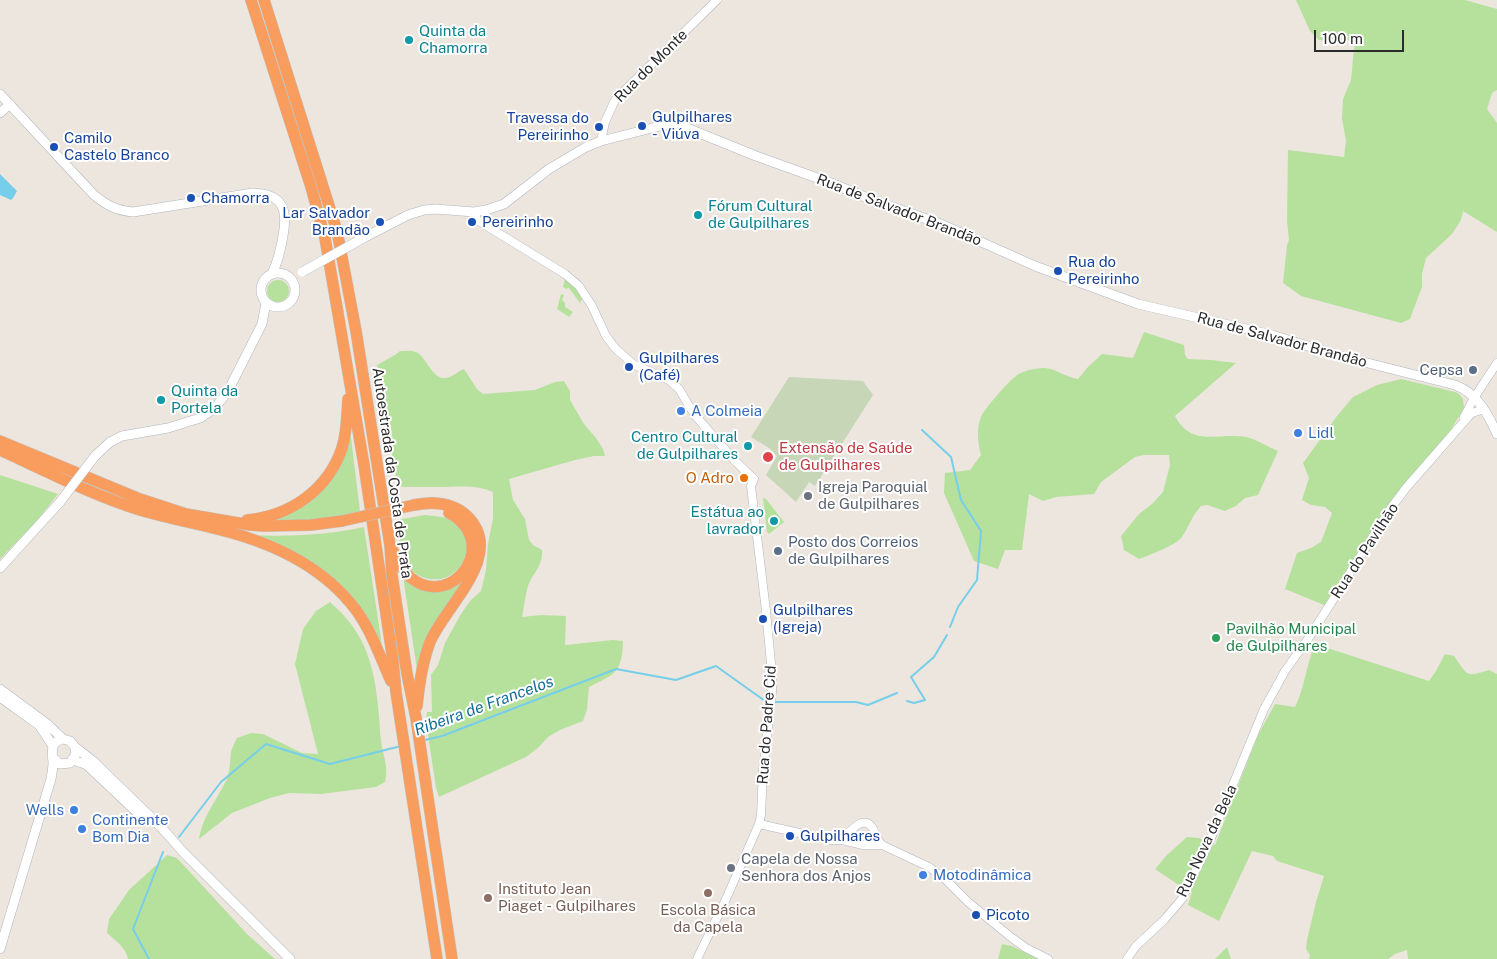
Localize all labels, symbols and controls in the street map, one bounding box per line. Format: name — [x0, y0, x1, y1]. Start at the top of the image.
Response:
scale bar — [1317, 20, 1407, 52]
place label: Quinta da Chamorra — [419, 22, 487, 57]
street label: Rua do Monte — [611, 26, 691, 106]
text: 100 m — [1322, 30, 1363, 47]
marker: Quinta da Chamorra — [403, 34, 415, 46]
place label: Gulpilhares - Viúva — [652, 108, 732, 143]
place label: Travessa do Pereirinho — [507, 109, 589, 144]
marker: Gulpilhares - Viúva — [636, 120, 648, 132]
marker: Travessa do Pereirinho — [593, 121, 605, 133]
place label: Camilo Castelo Branco — [64, 129, 169, 164]
marker: Camilo Castelo Branco — [48, 141, 60, 153]
street label: Rua de Salvador Brandão — [814, 170, 984, 250]
place label: Chamorra — [201, 189, 269, 207]
marker: Chamorra — [185, 192, 197, 204]
place label: Fórum Cultural de Gulpilhares — [708, 197, 813, 232]
place label: Lar Salvador Brandão — [282, 204, 370, 239]
marker: Fórum Cultural de Gulpilhares — [692, 209, 704, 221]
place label: Pereirinho — [482, 213, 553, 231]
marker: Lar Salvador Brandão — [374, 216, 386, 228]
marker: Pereirinho — [466, 216, 478, 228]
place label: Rua do Pereirinho — [1068, 253, 1139, 288]
marker: Rua do Pereirinho — [1052, 265, 1064, 277]
street label: Rua de Salvador Brandão — [1195, 309, 1369, 371]
place label: Gulpilhares (Café) — [639, 349, 719, 384]
marker: Gulpilhares (Café) — [623, 361, 635, 373]
place label: Cepsa — [1419, 361, 1463, 379]
marker: Cepsa — [1467, 364, 1479, 376]
street label: Autoestrada da Costa de Prata — [368, 366, 416, 580]
place label: Quinta da Portela — [171, 382, 238, 417]
marker: Quinta da Portela — [155, 394, 167, 406]
place label: A Colmeia — [691, 402, 762, 420]
marker: A Colmeia — [675, 405, 687, 417]
place label: Lidl — [1308, 424, 1334, 442]
marker: Lidl — [1292, 427, 1304, 439]
place label: Centro Cultural de Gulpilhares — [631, 428, 738, 463]
place label: Extensão de Saúde de Gulpilhares — [779, 439, 913, 474]
marker: Centro Cultural de Gulpilhares — [742, 440, 754, 452]
marker: Extensão de Saúde de Gulpilhares — [761, 450, 775, 464]
place label: O Adro — [686, 469, 734, 487]
marker: O Adro — [738, 472, 750, 484]
place label: Igreja Paroquial de Gulpilhares — [818, 478, 928, 513]
marker: Igreja Paroquial de Gulpilhares — [802, 490, 814, 502]
street label: Rua do Pavilhão — [1327, 500, 1403, 602]
place label: Estátua ao lavrador — [690, 503, 764, 538]
marker: Estátua ao lavrador — [768, 515, 780, 527]
place label: Posto dos Correios de Gulpilhares — [788, 533, 918, 568]
marker: Posto dos Correios de Gulpilhares — [772, 545, 784, 557]
place label: Gulpilhares (Igreja) — [773, 601, 853, 636]
marker: Gulpilhares (Igreja) — [757, 613, 769, 625]
place label: Pavilhão Municipal de Gulpilhares — [1226, 620, 1356, 655]
marker: Pavilhão Municipal de Gulpilhares — [1210, 632, 1222, 644]
street label: Rua do Padre Cid — [754, 665, 780, 785]
water label: Ribeira de Francelos — [412, 672, 556, 740]
street label: Rua Nova da Bela — [1173, 782, 1241, 900]
place label: Wells — [26, 801, 64, 819]
marker: Wells — [68, 804, 80, 816]
place label: Continente Bom Dia — [92, 811, 168, 846]
marker: Continente Bom Dia — [76, 823, 88, 835]
place label: Gulpilhares — [800, 827, 880, 845]
marker: Gulpilhares — [784, 830, 796, 842]
place label: Capela de Nossa Senhora dos Anjos — [741, 850, 871, 885]
marker: Capela de Nossa Senhora dos Anjos — [725, 862, 737, 874]
place label: Motodinâmica — [933, 866, 1031, 884]
marker: Motodinâmica — [917, 869, 929, 881]
place label: Instituto Jean Piaget - Gulpilhares — [498, 880, 636, 915]
marker: Escola Básica da Capela — [702, 887, 714, 899]
marker: Instituto Jean Piaget - Gulpilhares — [482, 892, 494, 904]
place label: Escola Básica da Capela — [660, 901, 756, 936]
place label: Picoto — [986, 906, 1030, 924]
marker: Picoto — [970, 909, 982, 921]

